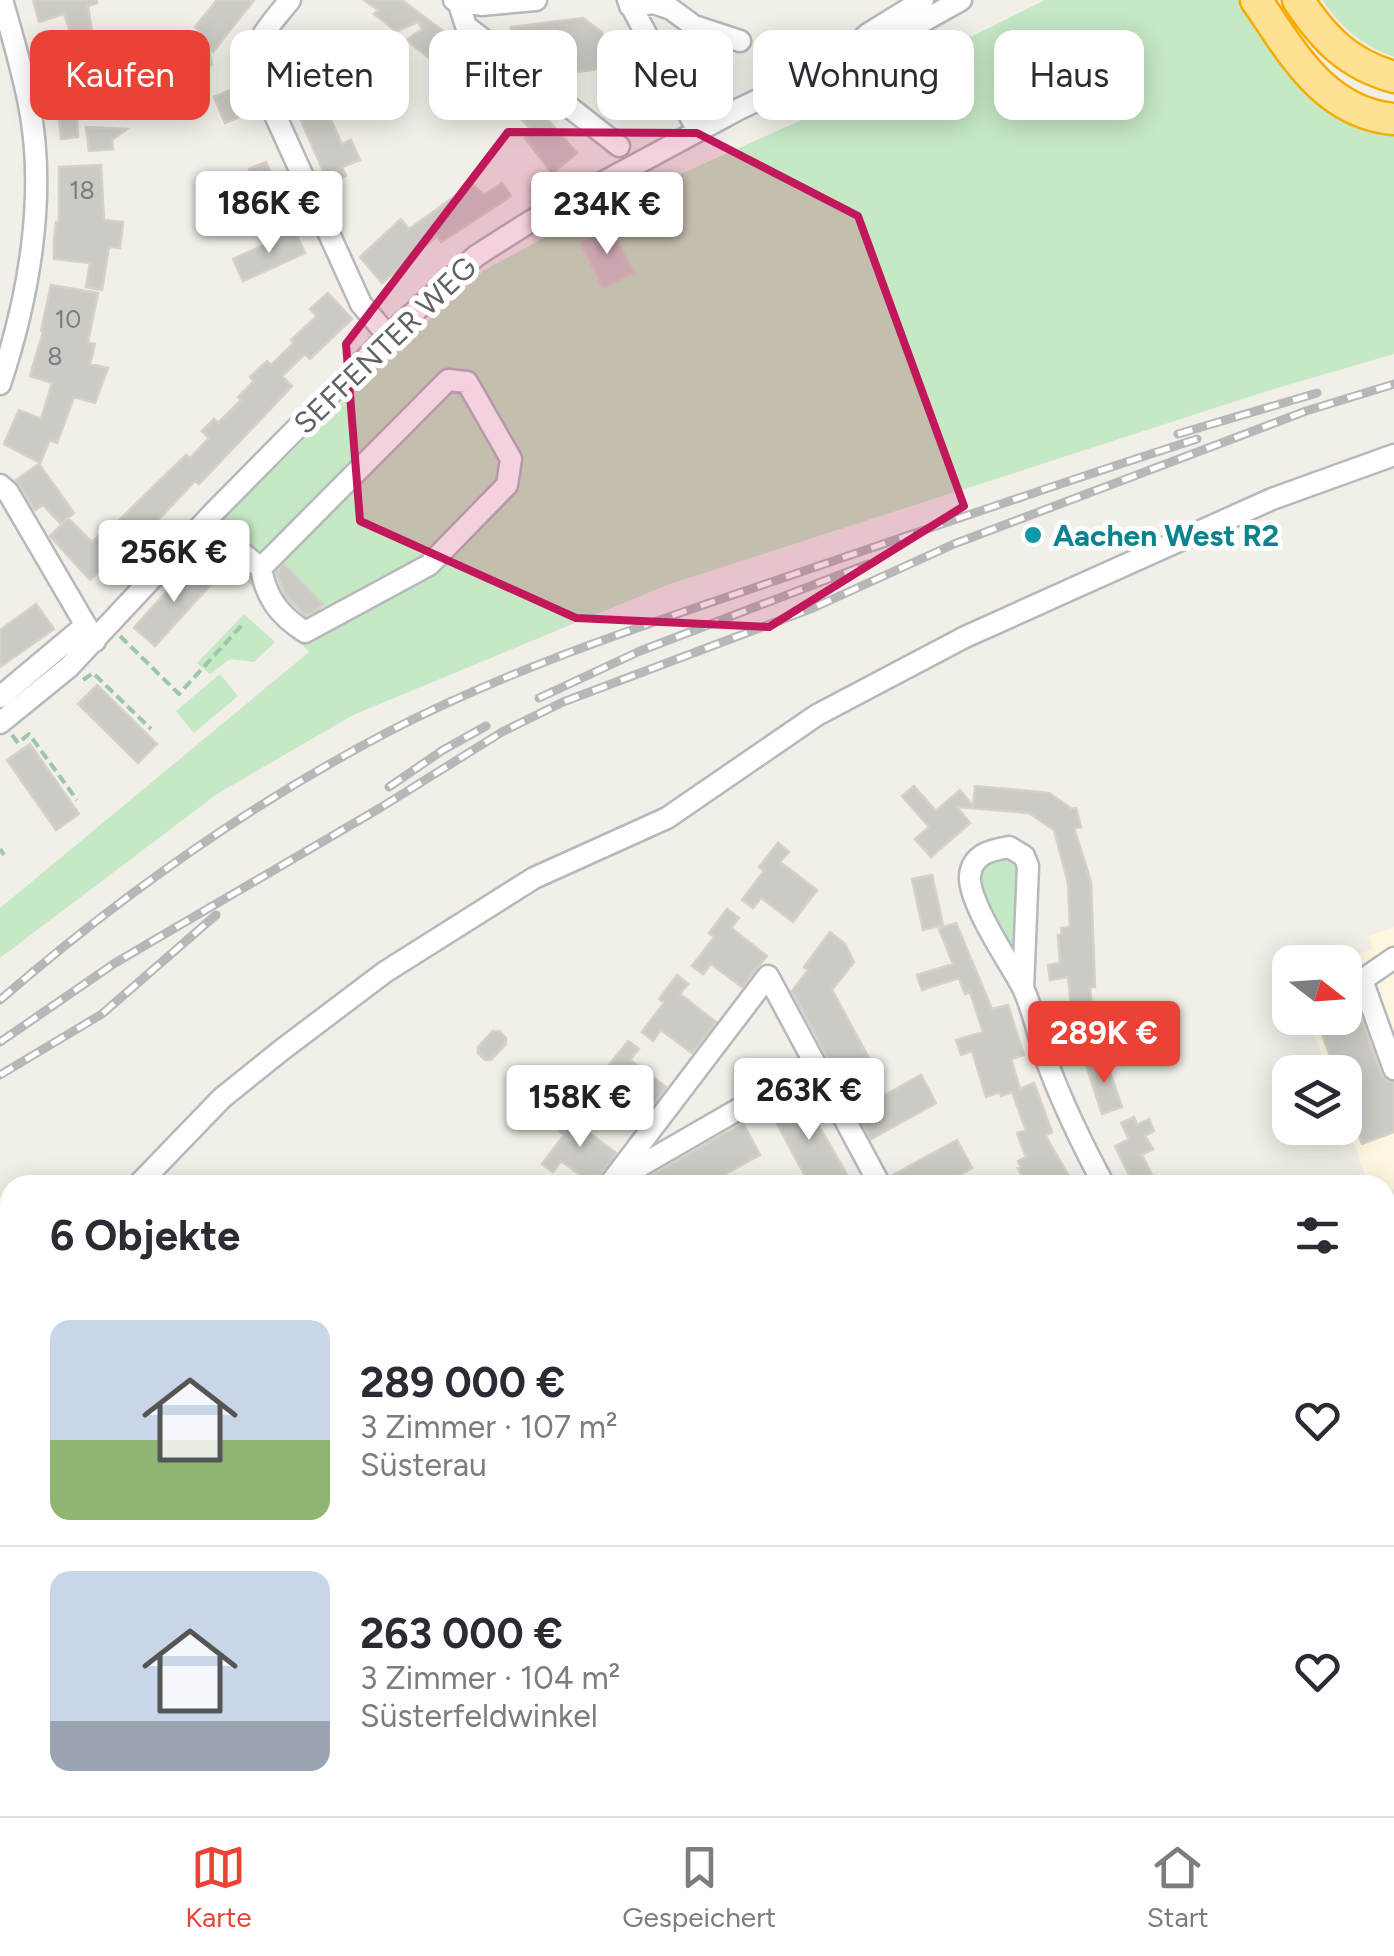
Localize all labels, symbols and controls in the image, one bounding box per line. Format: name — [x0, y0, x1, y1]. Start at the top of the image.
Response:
chip: Kaufen — [30, 30, 210, 120]
chip: Mieten — [230, 30, 409, 120]
chip: Filter — [429, 30, 577, 120]
chip: Neu — [597, 30, 733, 120]
chip: Wohnung — [753, 30, 974, 120]
chip: Haus — [994, 30, 1144, 120]
pin: 186K € — [188, 171, 350, 256]
pin: 234K € — [526, 172, 688, 257]
house number: 18 — [69, 175, 95, 205]
text: 186K € — [218, 184, 320, 222]
text: 234K € — [553, 185, 661, 223]
street label: SEFFENTER WEG — [286, 248, 484, 442]
house number: 10 — [55, 304, 81, 334]
house number: 8 — [47, 341, 63, 371]
place label: Aachen West R2 — [1053, 517, 1279, 554]
pin: 256K € — [93, 520, 255, 605]
marker: Aachen West R2 — [1022, 524, 1044, 546]
text: 256K € — [121, 533, 227, 571]
north arrow — [1272, 945, 1362, 1035]
map controls — [1272, 945, 1362, 1145]
pin: 289K € — [1023, 1001, 1185, 1086]
text: 289K € — [1050, 1014, 1158, 1052]
button: layers — [1272, 1055, 1362, 1145]
pin: 263K € — [728, 1058, 890, 1143]
pin: 158K € — [499, 1065, 661, 1150]
text: 263K € — [756, 1071, 862, 1109]
text: 158K € — [529, 1078, 631, 1116]
icon: filters — [1290, 1208, 1345, 1263]
text: 6 Objekte — [50, 1210, 240, 1261]
text: 289 000 € — [360, 1357, 565, 1408]
icon: home — [130, 1360, 250, 1480]
icon: heart — [1290, 1393, 1345, 1448]
text: 3 Zimmer · 107 m² — [360, 1408, 618, 1446]
text: Süsterau — [360, 1446, 487, 1484]
text: 263 000 € — [360, 1608, 563, 1659]
icon: home — [130, 1611, 250, 1731]
icon: heart — [1290, 1644, 1345, 1699]
text: 3 Zimmer · 104 m² — [360, 1659, 620, 1697]
text: Süsterfeldwinkel — [360, 1697, 598, 1735]
tab: Karte — [185, 1840, 252, 1934]
tab: Gespeichert — [622, 1840, 776, 1934]
tab: Start — [1147, 1840, 1209, 1934]

